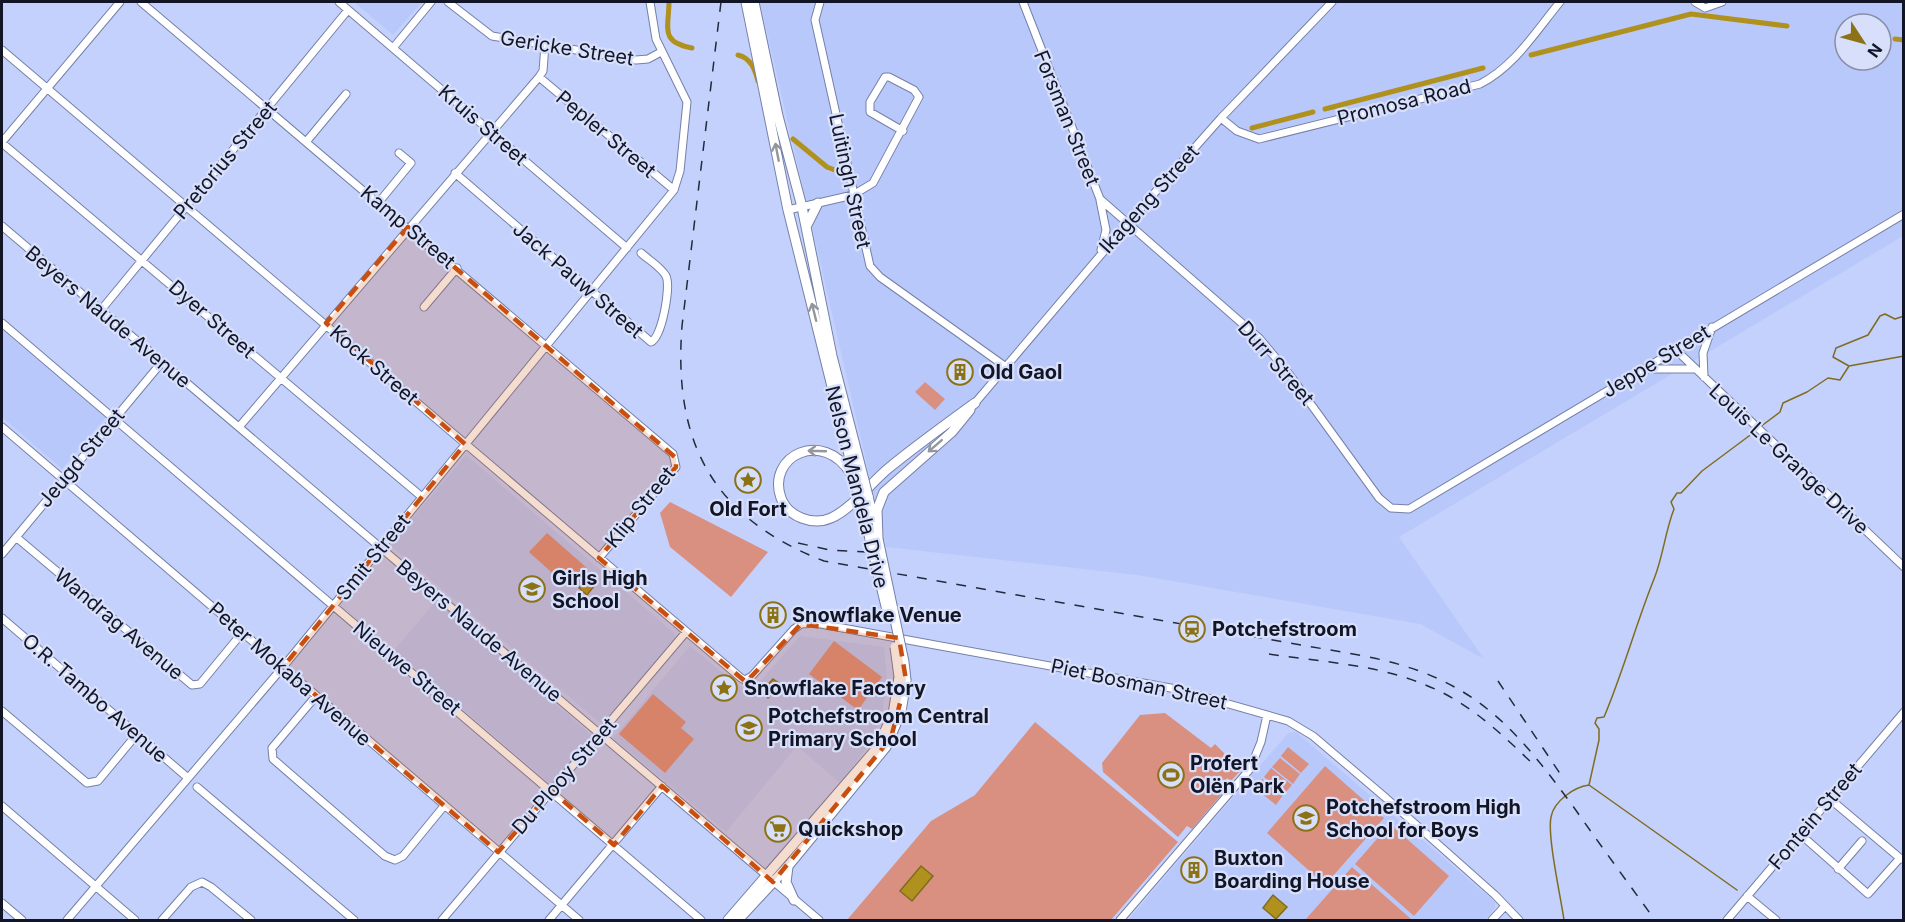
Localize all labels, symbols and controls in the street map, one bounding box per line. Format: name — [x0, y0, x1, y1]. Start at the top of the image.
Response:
north arrow — [1833, 12, 1893, 72]
street label: Gericke Street — [498, 26, 636, 70]
text: N — [1863, 40, 1887, 62]
street label: Forsman Street — [1029, 47, 1105, 190]
street label: Promosa Road — [1335, 74, 1473, 130]
street label: Kruis Street — [434, 80, 533, 171]
street label: Pepler Street — [551, 85, 661, 183]
street label: Pretorius Street — [169, 96, 282, 224]
street label: Luitingh Street — [824, 111, 876, 251]
street label: Ikageng Street — [1094, 139, 1204, 258]
one-way arrow — [771, 143, 782, 163]
street label: Kamp Street — [356, 180, 461, 274]
street label: Jack Pauw Street — [508, 217, 648, 343]
street label: Beyers Naude Avenue — [20, 241, 196, 393]
street label: Dyer Street — [164, 275, 260, 363]
one-way arrow — [807, 303, 819, 322]
street label: Durr Street — [1233, 316, 1319, 410]
street label: Jeppe Street — [1598, 319, 1715, 403]
street label: Kock Street — [325, 320, 423, 410]
building icon: Old Gaol — [945, 357, 975, 387]
place label: Old Gaol — [980, 360, 1062, 384]
street label: Louis Le Grange Drive — [1704, 379, 1874, 539]
street label: Nelson Mandela Drive — [820, 383, 894, 591]
street label: Jeugd Street — [33, 403, 130, 512]
one-way arrow — [928, 439, 943, 453]
one-way arrow — [807, 446, 827, 457]
street label: Klip Street — [600, 461, 680, 552]
place icon: Old Fort — [733, 465, 763, 495]
place label: Old Fort — [709, 497, 787, 521]
street label: Smit Street — [331, 509, 415, 605]
street label: Beyers Naude Avenue — [391, 555, 567, 707]
street label: Wandrag Avenue — [50, 563, 188, 685]
place label: Girls High School — [552, 566, 648, 613]
school or university icon: Girls High School — [517, 574, 547, 604]
street label: Peter Mokaba Avenue — [204, 597, 376, 751]
building icon: Snowflake Venue — [758, 600, 788, 630]
place label: Snowflake Venue — [792, 603, 962, 627]
station icon: Potchefstroom — [1177, 614, 1207, 644]
street label: Nieuwe Street — [348, 616, 466, 720]
place label: Potchefstroom — [1212, 617, 1357, 641]
street label: O.R. Tambo Avenue — [17, 628, 173, 768]
street label: Piet Bosman Street — [1049, 654, 1230, 715]
place icon: Snowflake Factory — [709, 673, 739, 703]
place label: Snowflake Factory — [744, 676, 926, 700]
place label: Potchefstroom Central Primary School — [768, 704, 989, 751]
street label: Du Plooy Street — [507, 713, 621, 839]
school or university icon: Potchefstroom Central Primary School — [734, 713, 764, 743]
place label: Profert Olën Park — [1190, 751, 1285, 798]
street label: Fontein Street — [1764, 758, 1867, 874]
sports icon: Profert Olën Park — [1156, 760, 1186, 790]
place label: Potchefstroom High School for Boys — [1326, 795, 1521, 842]
school or university icon: Potchefstroom High School for Boys — [1291, 803, 1321, 833]
supermarket icon: Quickshop — [763, 814, 793, 844]
place label: Quickshop — [798, 817, 903, 841]
place label: Buxton Boarding House — [1214, 846, 1370, 893]
building icon: Buxton Boarding House — [1179, 855, 1209, 885]

